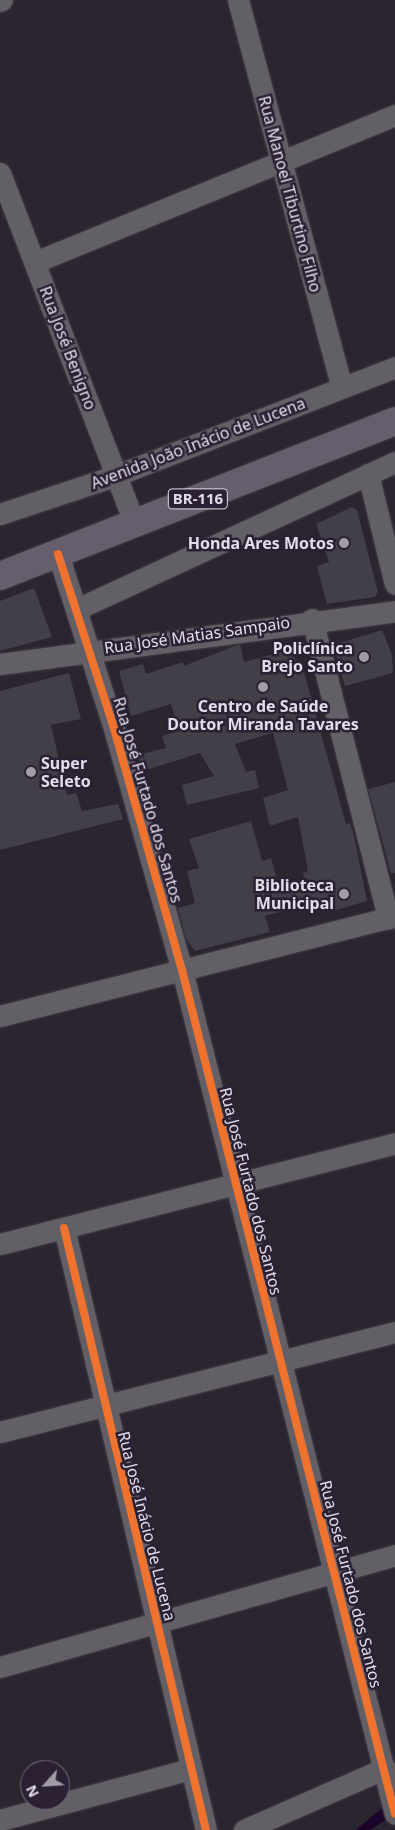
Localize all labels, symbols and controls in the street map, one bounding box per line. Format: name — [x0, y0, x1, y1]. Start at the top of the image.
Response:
street label: Rua Manoel Tiburtino Filho — [255, 94, 325, 294]
street label: Rua José Benigno — [36, 284, 100, 412]
street label: Avenida João Inácio de Lucena — [88, 393, 308, 493]
road number: BR-116 — [167, 486, 229, 512]
place label: Honda Ares Motos — [188, 533, 334, 553]
marker: Honda Ares Motos — [338, 537, 350, 549]
street label: Rua José Matias Sampaio — [103, 612, 291, 658]
place label: Policlínica Brejo Santo — [261, 638, 353, 676]
marker: Policlínica Brejo Santo — [357, 650, 371, 664]
marker: Centro de Saúde Doutor Miranda Tavares — [256, 680, 270, 694]
street label: Rua José Furtado dos Santos — [109, 695, 187, 905]
place label: Centro de Saúde Doutor Miranda Tavares — [167, 696, 359, 734]
place label: Super Seleto — [41, 753, 91, 791]
marker: Super Seleto — [25, 766, 37, 778]
place label: Biblioteca Municipal — [255, 875, 334, 913]
marker: Biblioteca Municipal — [338, 888, 350, 900]
street label: Rua José Furtado dos Santos — [216, 1085, 286, 1297]
street label: Rua José Inácio de Lucena — [114, 1429, 180, 1623]
street label: Rua José Furtado dos Santos — [316, 1478, 386, 1690]
north arrow — [20, 1760, 70, 1810]
text: N — [21, 1782, 43, 1801]

